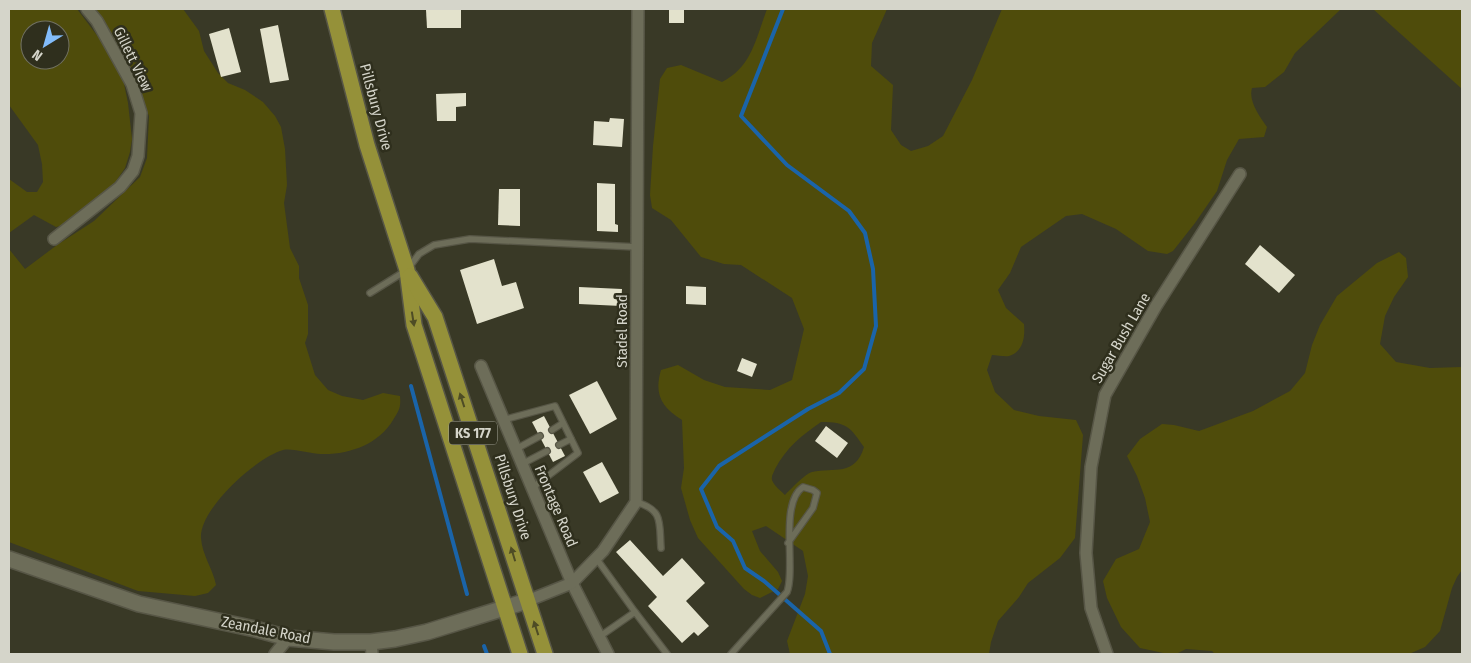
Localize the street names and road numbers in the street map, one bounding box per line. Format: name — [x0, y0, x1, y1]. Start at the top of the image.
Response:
street label: Gillett View — [110, 24, 156, 94]
street label: Pillsbury Drive — [356, 62, 396, 152]
street label: Sugar Bush Lane — [1088, 290, 1154, 386]
street label: Stadel Road — [613, 294, 631, 368]
road number: KS 177 — [449, 422, 497, 444]
street label: Pillsbury Drive — [491, 452, 535, 542]
street label: Frontage Road — [531, 462, 581, 550]
street label: Zeandale Road — [220, 613, 312, 647]

